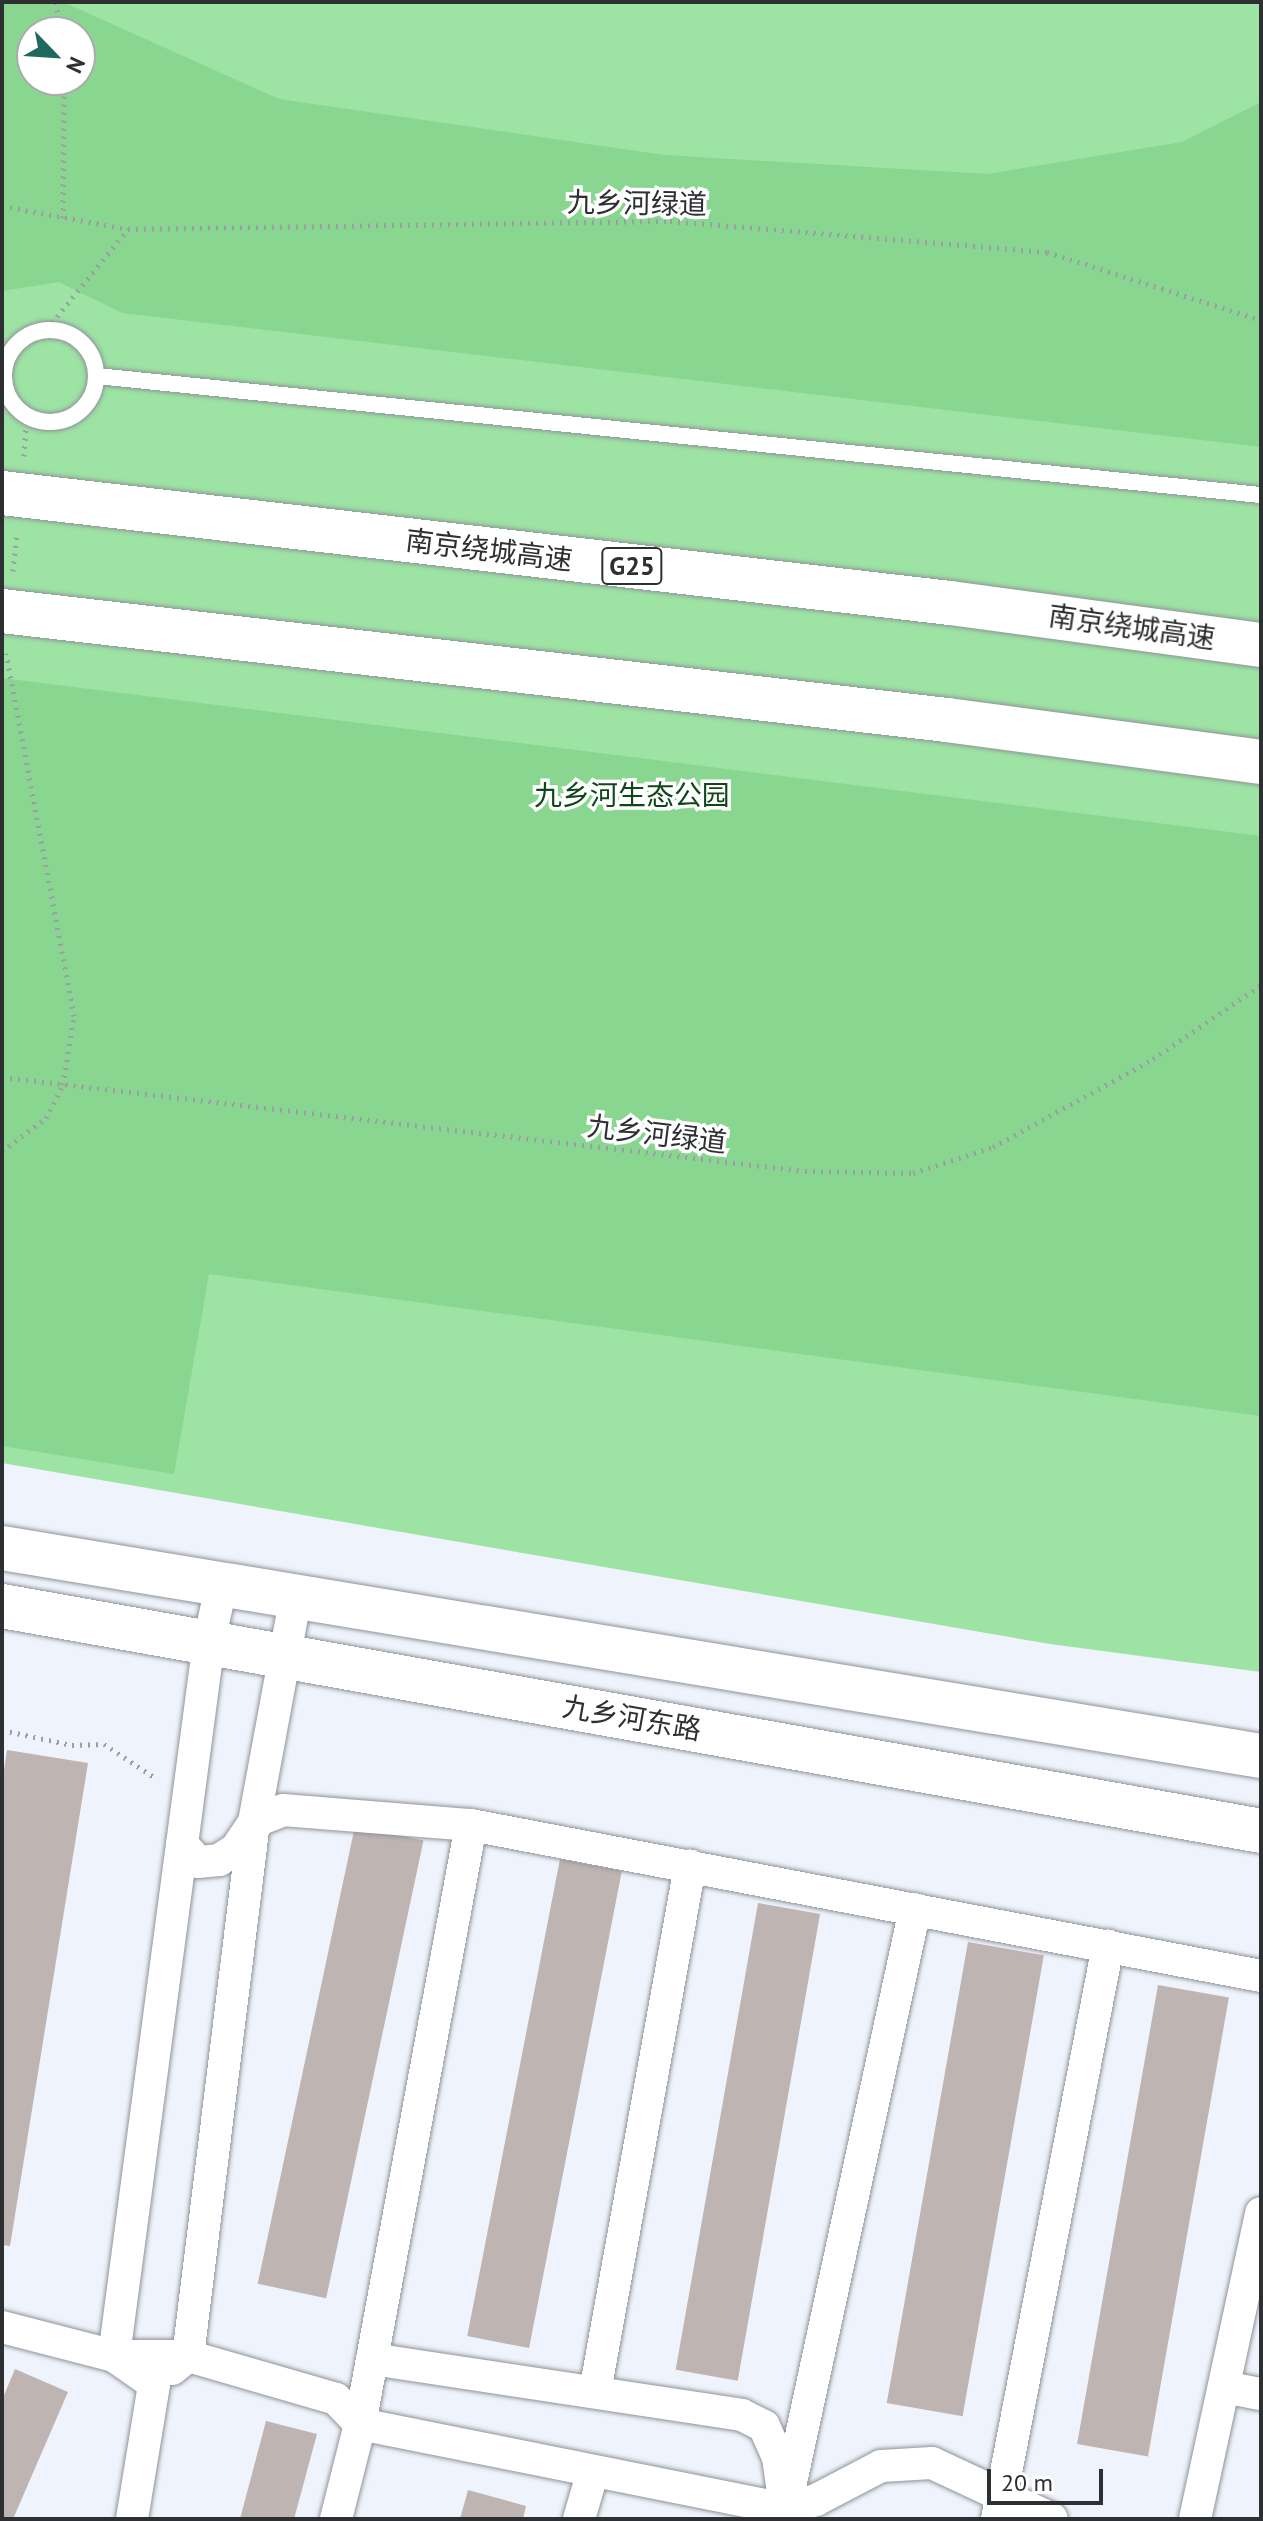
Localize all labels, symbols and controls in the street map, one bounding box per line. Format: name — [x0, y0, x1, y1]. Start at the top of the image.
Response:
north arrow — [16, 16, 96, 96]
text: N — [60, 53, 92, 78]
street label: 九乡河绿道 — [567, 185, 707, 221]
street label: 南京绕城高速 — [404, 523, 574, 577]
road number: G25 — [600, 544, 664, 588]
street label: 南京绕城高速 — [1046, 599, 1218, 655]
park label: 九乡河生态公园 — [534, 778, 730, 812]
street label: 九乡河绿道 — [585, 1109, 729, 1159]
street label: 九乡河东路 — [560, 1689, 704, 1747]
scale bar — [991, 2453, 1107, 2503]
text: 20 m — [1001, 2467, 1053, 2498]

